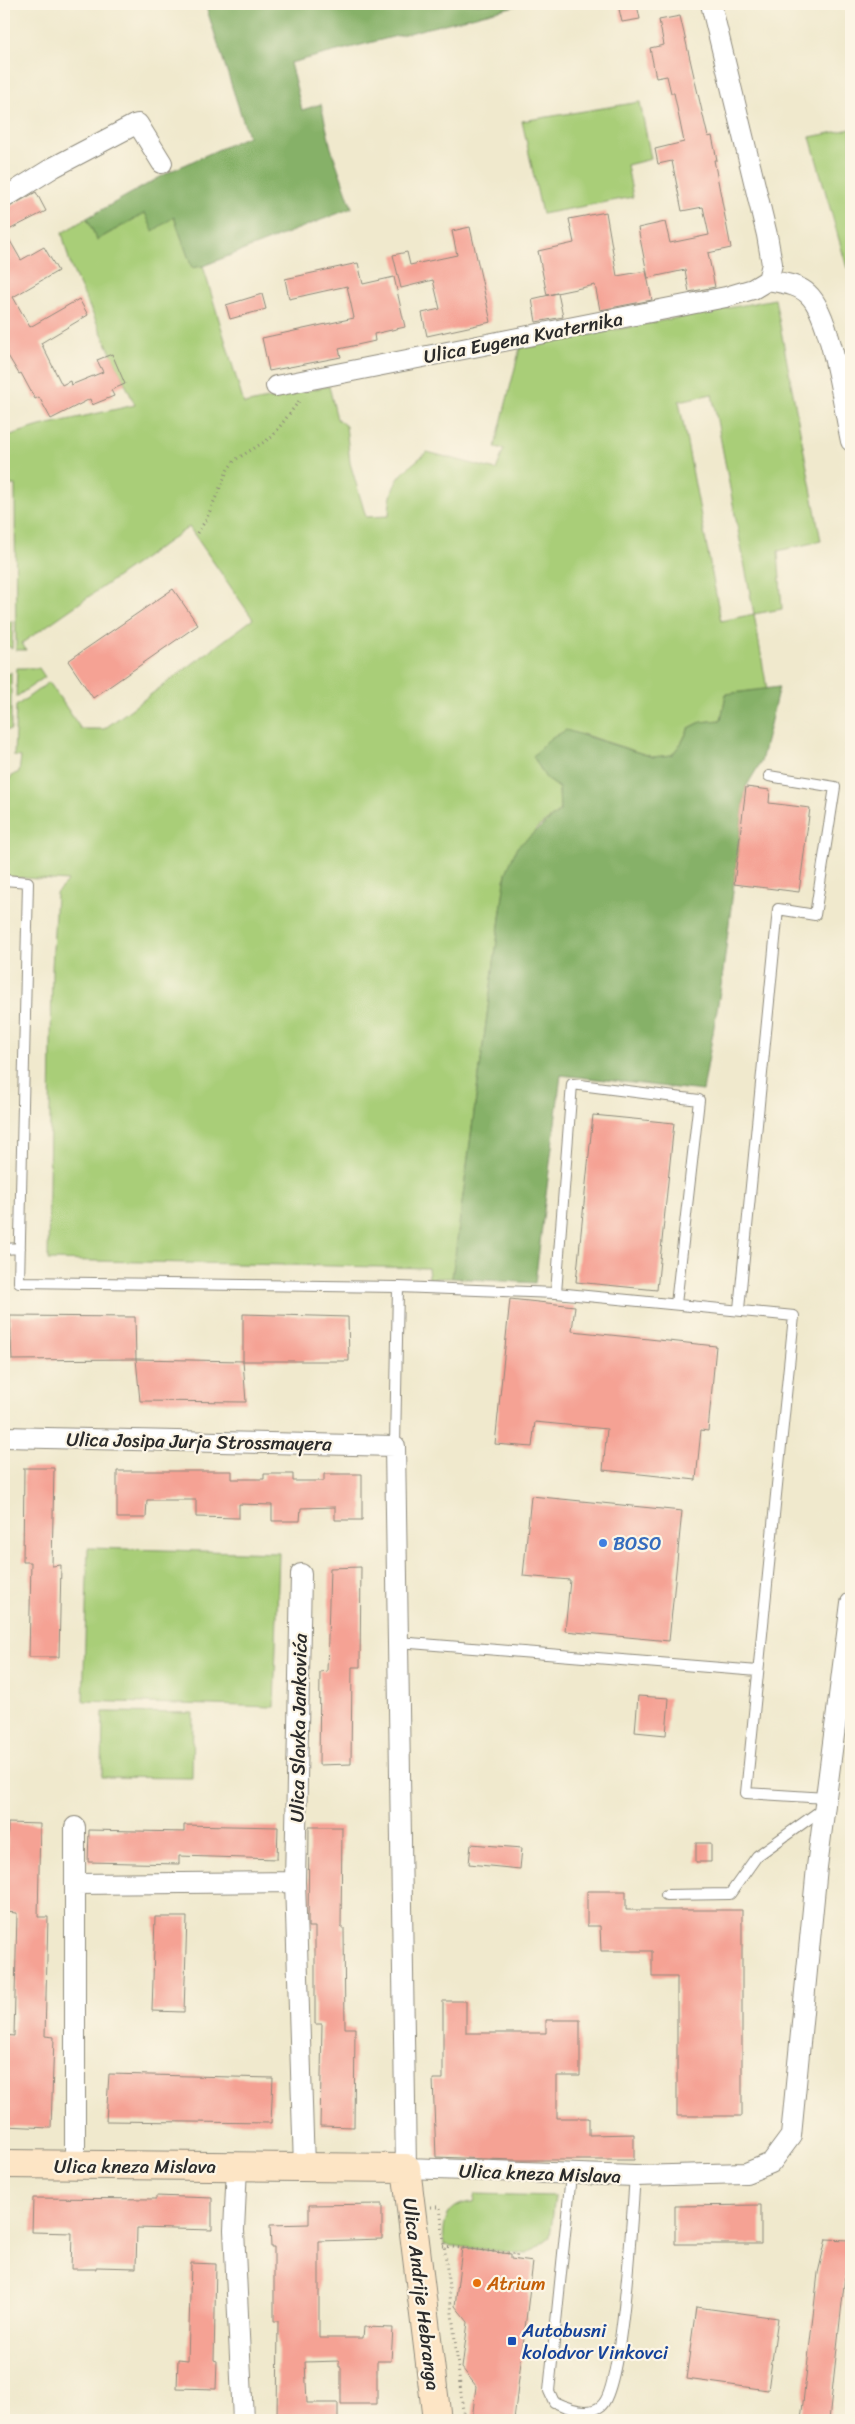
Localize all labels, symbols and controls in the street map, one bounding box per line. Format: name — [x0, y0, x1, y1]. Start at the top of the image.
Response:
street label: Ulica Eugena Kvaternika — [421, 302, 626, 373]
street label: Ulica Josipa Jurja Strossmayera — [66, 1423, 332, 1460]
place label: BOSO — [613, 1527, 662, 1560]
marker: BOSO — [597, 1537, 609, 1549]
street label: Ulica Slavka Jankovića — [280, 1633, 317, 1823]
street label: Ulica kneza Mislava — [54, 2150, 216, 2183]
street label: Ulica kneza Mislava — [458, 2154, 622, 2193]
street label: Ulica Andrije Hebranga — [393, 2196, 450, 2393]
place label: Atrium — [486, 2267, 546, 2300]
marker: Atrium — [471, 2277, 483, 2289]
place label: Autobusni kolodvor Vinkovci — [521, 2314, 669, 2369]
marker: Autobusni kolodvor Vinkovci — [506, 2335, 518, 2347]

